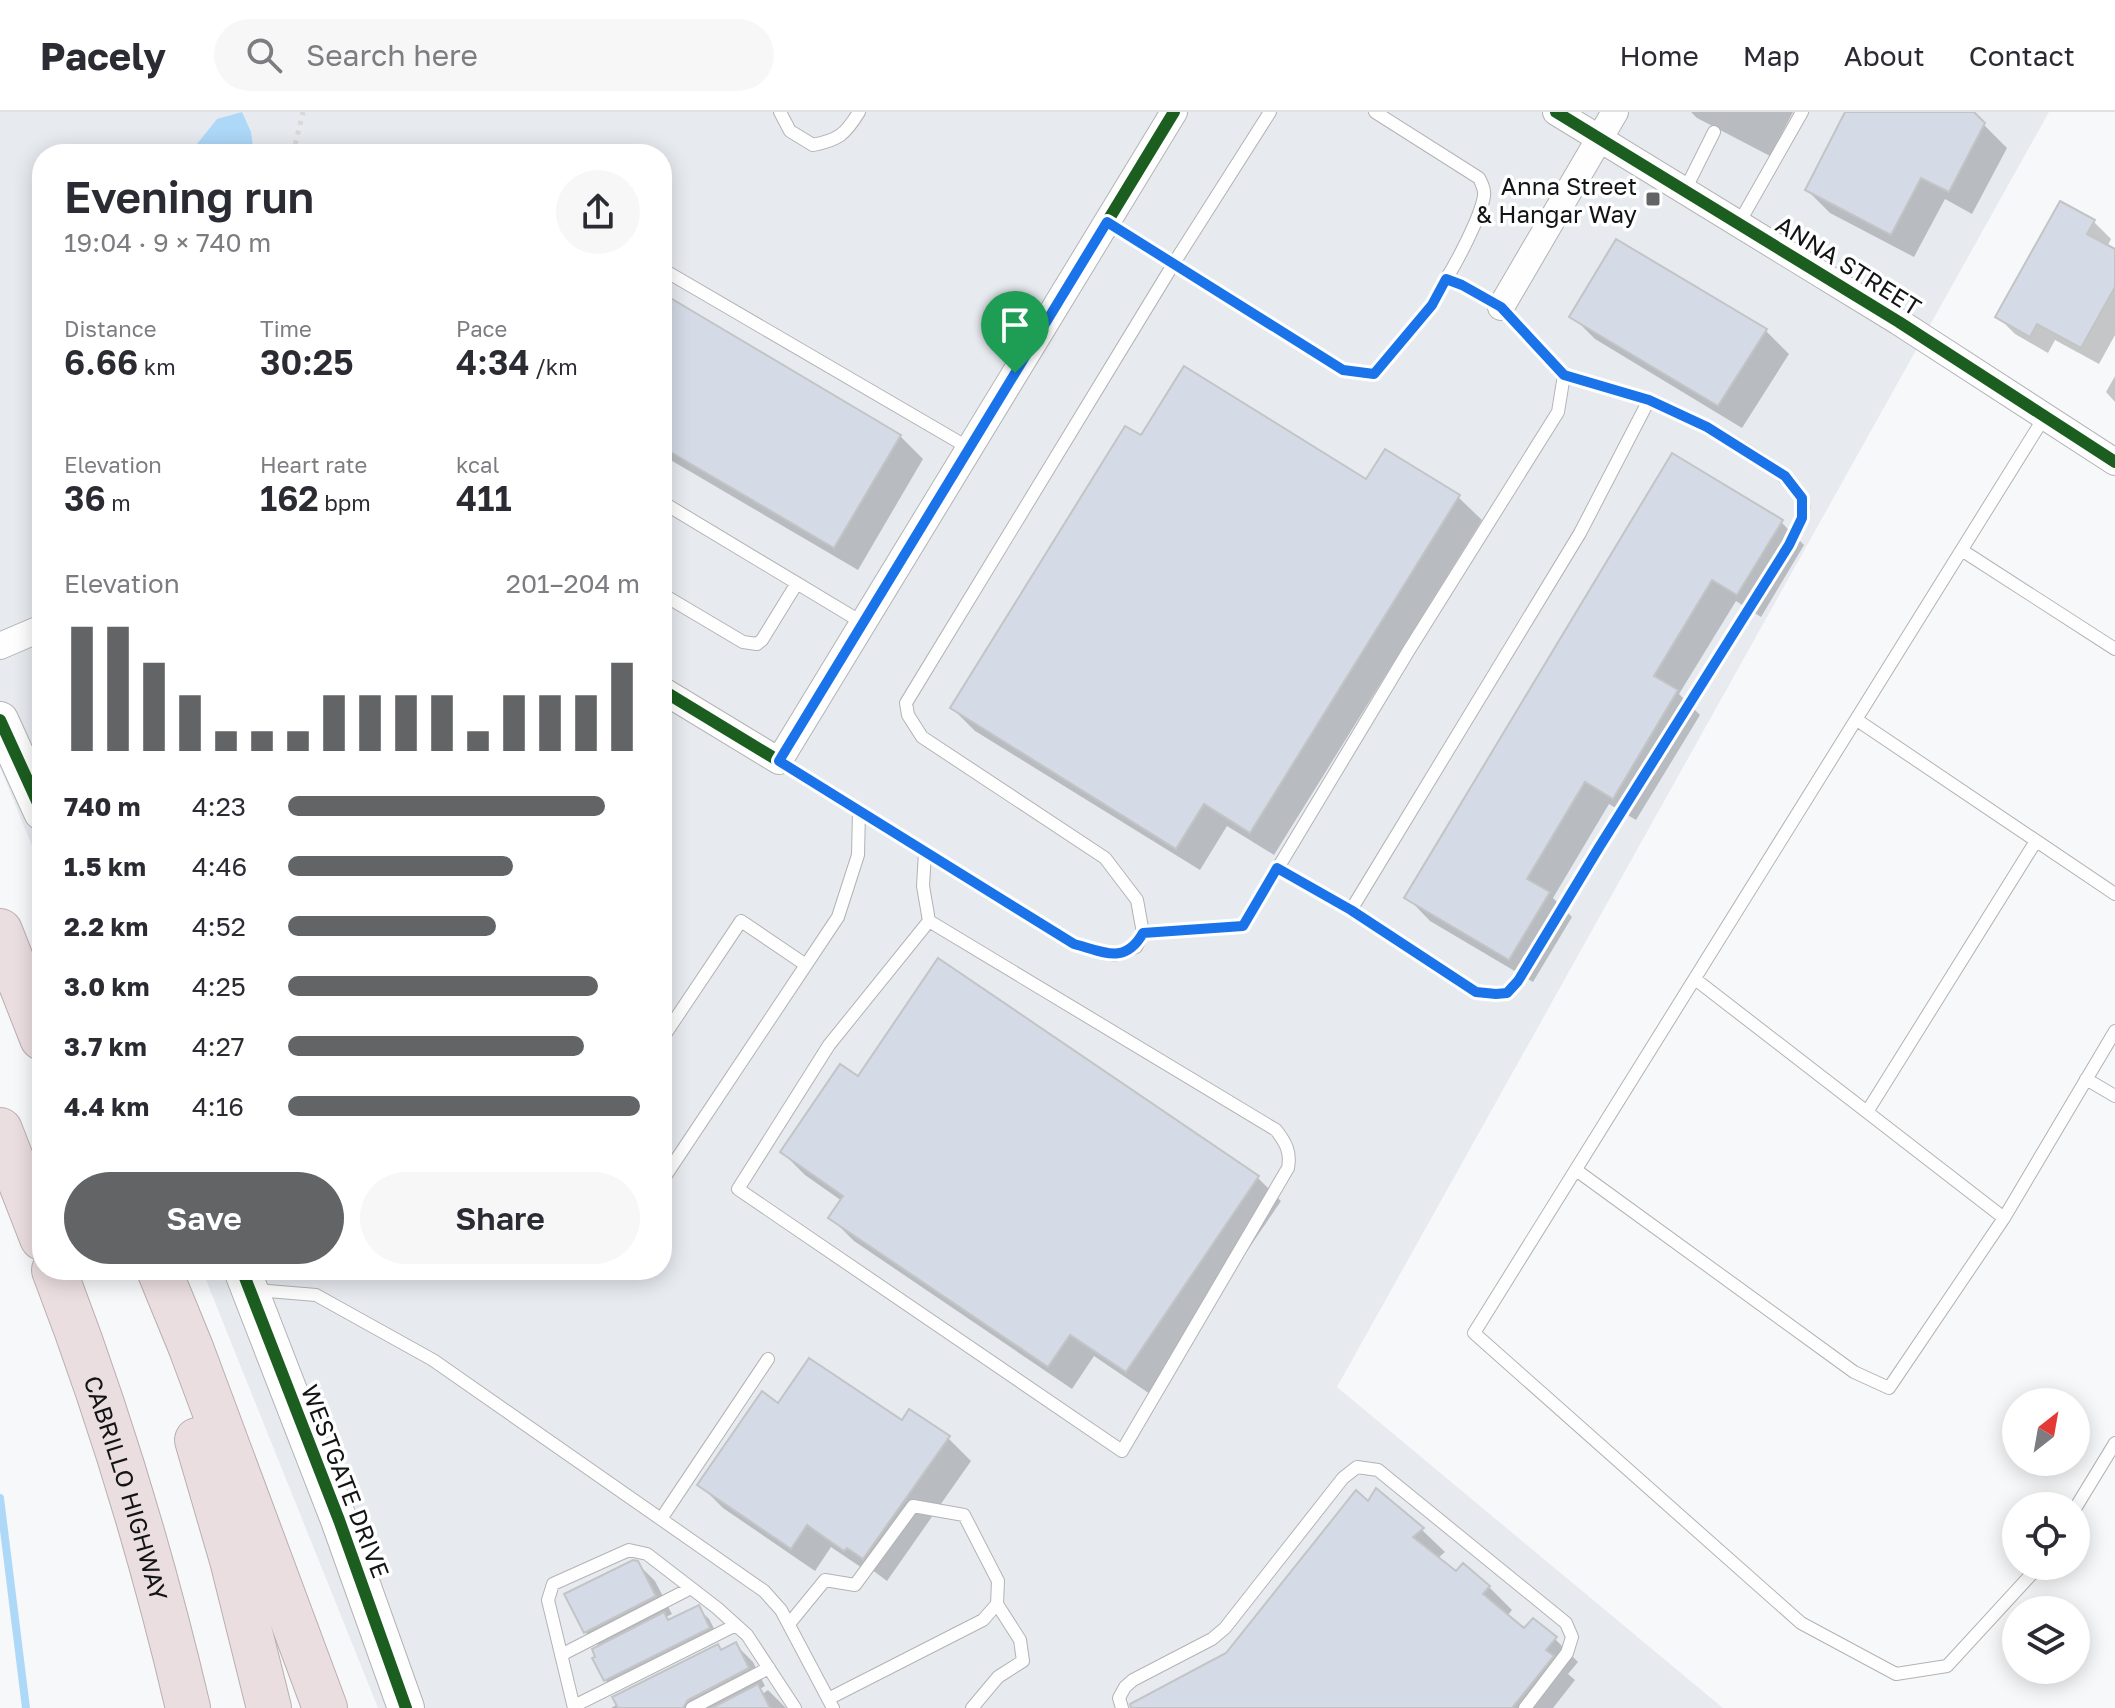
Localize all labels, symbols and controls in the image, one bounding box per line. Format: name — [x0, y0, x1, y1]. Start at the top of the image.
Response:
search box — [214, 19, 774, 91]
text: Pacely — [40, 33, 166, 78]
icon: search — [242, 33, 286, 77]
text: Search here — [306, 37, 478, 73]
text: Home — [1620, 39, 1699, 72]
text: Map — [1743, 39, 1800, 72]
text: About — [1844, 39, 1925, 72]
text: Contact — [1969, 39, 2075, 72]
text: Evening run — [64, 170, 314, 223]
button: share — [556, 170, 640, 254]
place label: Anna Street & Hangar Way — [1476, 171, 1637, 228]
marker: Anna Street & Hangar Way — [1644, 190, 1662, 208]
street label: ANNA STREET — [1771, 209, 1927, 321]
text: 19:04 · 9 × 740 m — [64, 227, 271, 258]
pin — [981, 291, 1049, 373]
icon: arrive — [993, 303, 1037, 347]
text: Distance — [64, 315, 156, 342]
text: Time — [260, 315, 312, 342]
text: Pace — [456, 315, 507, 342]
text: 6.66 — [64, 342, 138, 382]
text: 30:25 — [260, 342, 354, 382]
text: 4:34 — [456, 342, 530, 382]
text: km — [138, 353, 176, 380]
text: /km — [530, 353, 578, 380]
text: Elevation — [64, 451, 162, 478]
text: Heart rate — [260, 451, 367, 478]
text: kcal — [456, 451, 499, 478]
text: 36 — [64, 478, 106, 518]
text: 162 — [260, 478, 319, 518]
text: 411 — [456, 478, 512, 518]
text: m — [106, 489, 131, 516]
text: bpm — [319, 489, 371, 516]
text: Elevation — [64, 568, 180, 599]
text: 201–204 m — [506, 568, 640, 599]
text: 740 m — [64, 791, 141, 822]
text: 4:23 — [192, 791, 246, 822]
text: 1.5 km — [64, 851, 146, 882]
text: 4:46 — [192, 851, 247, 882]
text: 2.2 km — [64, 911, 148, 942]
text: 4:52 — [192, 911, 246, 942]
text: 3.0 km — [64, 971, 149, 1002]
text: 4:25 — [192, 971, 246, 1002]
text: 3.7 km — [64, 1031, 147, 1062]
text: 4:27 — [192, 1031, 245, 1062]
text: 4.4 km — [64, 1091, 149, 1122]
text: 4:16 — [192, 1091, 244, 1122]
button: Save — [64, 1172, 344, 1264]
button: Share — [360, 1172, 640, 1264]
street label: CABRILLO HIGHWAY — [79, 1372, 175, 1604]
street label: WESTGATE DRIVE — [296, 1380, 396, 1582]
north arrow — [2002, 1388, 2090, 1476]
map controls — [2002, 1388, 2090, 1684]
button: locate — [2002, 1492, 2090, 1580]
button: layers — [2002, 1596, 2090, 1684]

